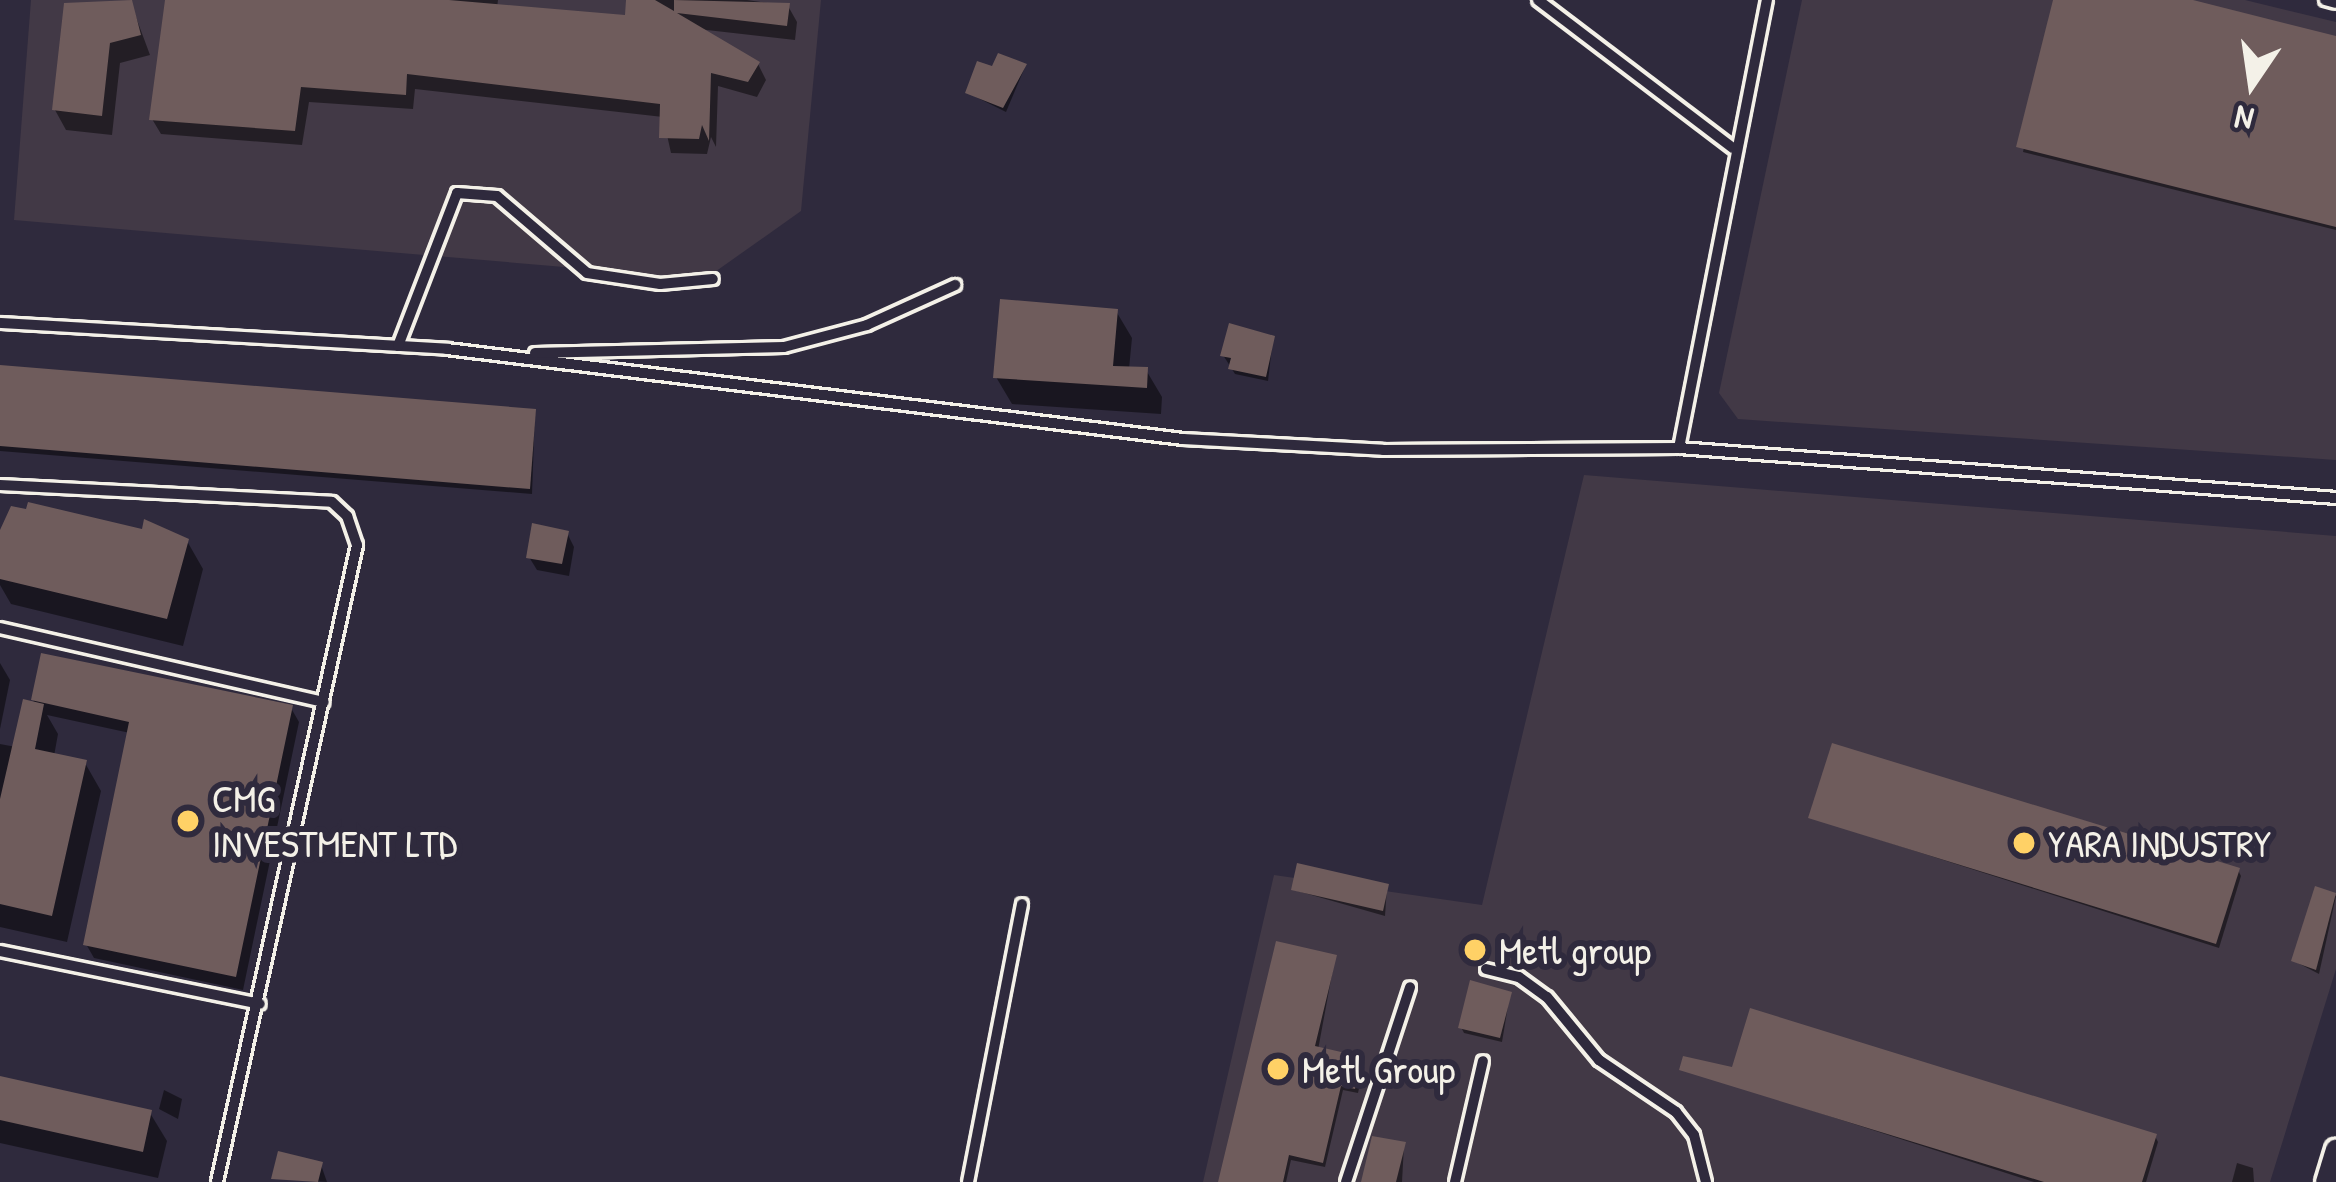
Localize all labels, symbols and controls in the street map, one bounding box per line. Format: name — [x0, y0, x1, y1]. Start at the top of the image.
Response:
north arrow — [2192, 24, 2312, 144]
text: N — [2230, 96, 2257, 142]
place label: CMG INVESTMENT LTD — [212, 776, 457, 867]
marker: CMG INVESTMENT LTD — [175, 808, 201, 834]
place label: YARA INDUSTRY — [2048, 820, 2271, 866]
marker: YARA INDUSTRY — [2011, 830, 2037, 856]
place label: Metl group — [1499, 927, 1651, 973]
marker: Metl group — [1462, 937, 1488, 963]
place label: Metl Group — [1302, 1046, 1455, 1092]
marker: Metl Group — [1265, 1056, 1291, 1082]

